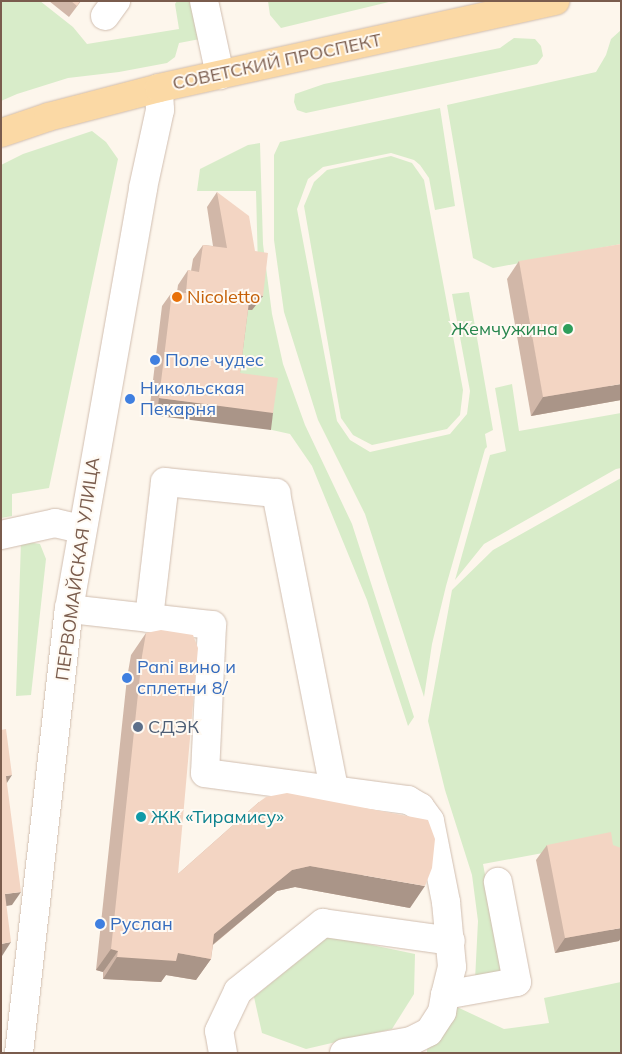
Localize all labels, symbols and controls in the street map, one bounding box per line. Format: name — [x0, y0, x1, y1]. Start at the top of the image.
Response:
street label: СОВЕТСКИЙ ПРОСПЕКТ — [171, 29, 383, 95]
place label: Nicoletto — [187, 286, 260, 308]
marker: Nicoletto — [171, 291, 183, 303]
place label: Жемчужина — [451, 318, 558, 340]
marker: Жемчужина — [562, 323, 574, 335]
place label: Поле чудес — [165, 349, 264, 371]
marker: Поле чудес — [149, 354, 161, 366]
place label: Никольская Пекарня — [140, 378, 245, 420]
marker: Никольская Пекарня — [124, 393, 136, 405]
street label: ПЕРВОМАЙСКАЯ УЛИЦА — [52, 456, 104, 682]
place label: Pani вино и сплетни 8/ — [137, 657, 236, 700]
marker: Pani вино и сплетни 8/ — [121, 672, 133, 684]
place label: СДЭК — [148, 716, 199, 738]
marker: СДЭК — [132, 721, 144, 733]
place label: ЖК «Тирамису» — [151, 806, 284, 828]
marker: ЖК «Тирамису» — [135, 811, 147, 823]
place label: Руслан — [110, 913, 173, 935]
marker: Руслан — [94, 918, 106, 930]

